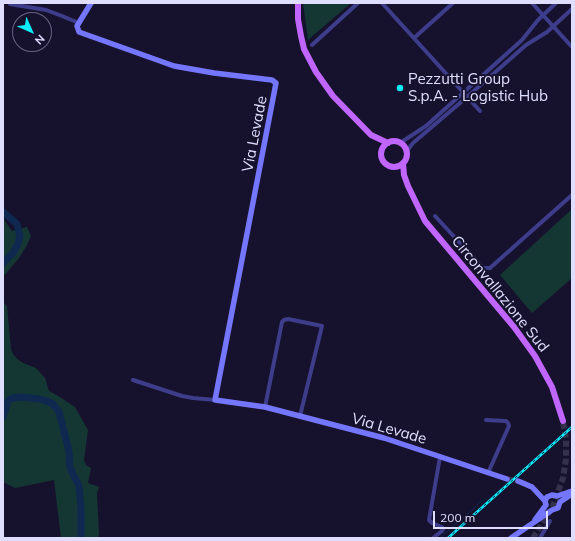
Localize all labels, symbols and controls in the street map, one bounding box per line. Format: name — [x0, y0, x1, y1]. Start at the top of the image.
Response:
north arrow — [12, 12, 52, 52]
text: N — [32, 32, 48, 48]
place label: Pezzutti Group S.p.A. - Logistic Hub — [408, 70, 548, 105]
marker: Pezzutti Group S.p.A. - Logistic Hub — [395, 83, 405, 93]
street label: Via Levade — [239, 94, 271, 174]
street label: Circonvallazione Sud — [448, 232, 552, 356]
street label: Via Levade — [349, 410, 429, 448]
scale bar — [435, 503, 550, 529]
text: 200 m — [440, 510, 475, 525]

